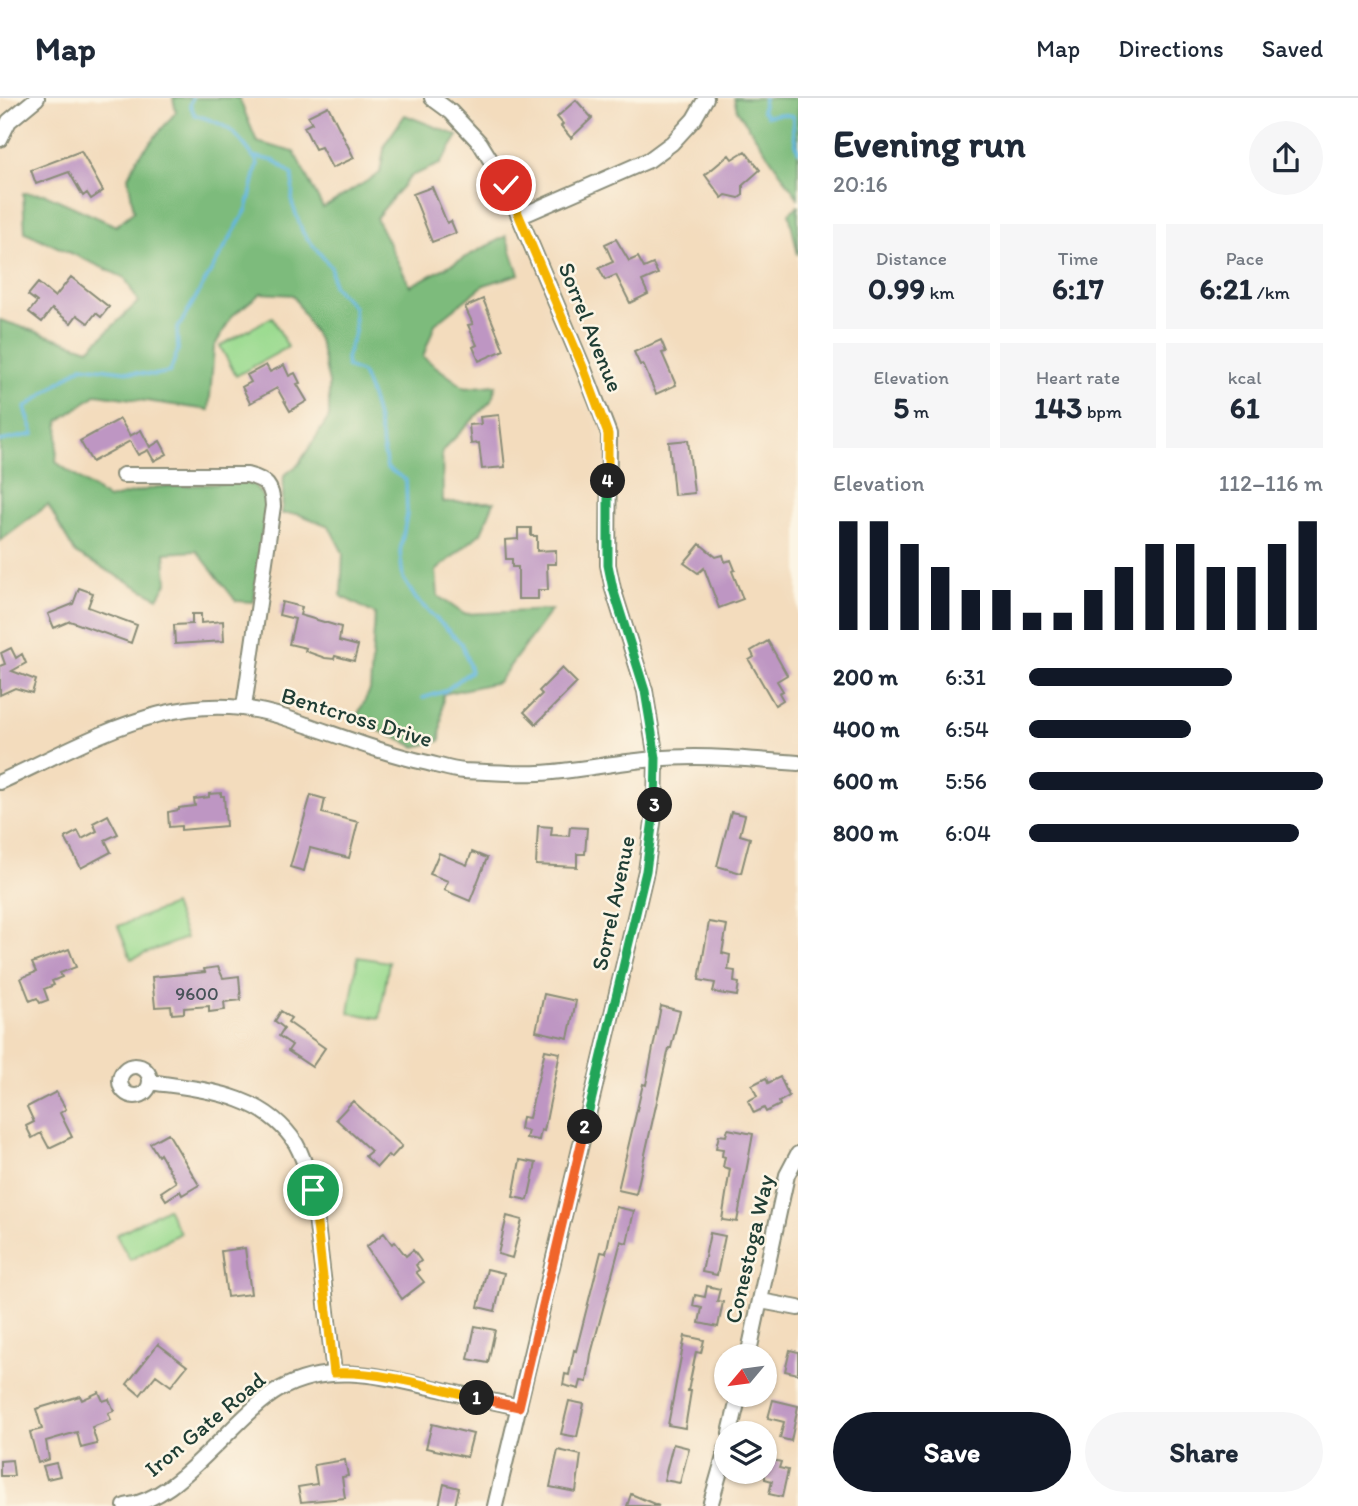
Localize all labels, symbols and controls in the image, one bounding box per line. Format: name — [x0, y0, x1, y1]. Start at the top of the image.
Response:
text: Map — [35, 29, 96, 68]
text: Map — [1036, 34, 1080, 63]
text: Directions — [1118, 34, 1224, 63]
text: Saved — [1262, 34, 1323, 63]
text: Evening run — [833, 121, 1026, 167]
button: share — [1249, 121, 1323, 195]
pin — [476, 155, 536, 215]
icon: check — [487, 166, 525, 204]
text: 20:16 — [833, 170, 888, 198]
text: Distance — [876, 247, 947, 270]
text: Time — [1058, 247, 1098, 270]
text: Pace — [1226, 247, 1264, 270]
street label: Sorrel Avenue — [552, 258, 630, 396]
text: 0.99 — [868, 270, 925, 307]
text: 6:17 — [1052, 270, 1104, 307]
text: 6:21 — [1200, 270, 1252, 307]
text: km — [925, 281, 955, 304]
text: /km — [1252, 281, 1290, 304]
text: Elevation — [874, 366, 949, 389]
text: Heart rate — [1036, 366, 1120, 389]
text: kcal — [1228, 366, 1262, 389]
text: 5 — [893, 389, 909, 426]
text: 143 — [1034, 389, 1082, 426]
text: 61 — [1230, 389, 1260, 426]
text: m — [909, 400, 929, 423]
text: bpm — [1082, 400, 1122, 423]
pin: 4 — [590, 464, 626, 498]
text: 4 — [602, 469, 613, 492]
text: Elevation — [833, 469, 924, 497]
text: 112–116 m — [1219, 469, 1323, 497]
text: 200 m — [833, 663, 898, 691]
text: 6:31 — [945, 663, 986, 691]
street label: Bentcross Drive — [278, 681, 436, 753]
text: 400 m — [833, 715, 900, 743]
text: 6:54 — [945, 715, 989, 743]
text: 600 m — [833, 767, 898, 795]
text: 5:56 — [945, 767, 987, 795]
pin: 3 — [638, 788, 672, 822]
text: 3 — [649, 793, 660, 816]
text: 800 m — [833, 819, 898, 847]
text: 6:04 — [945, 819, 991, 847]
street label: Sorrel Avenue — [585, 833, 641, 973]
house number: 9600 — [175, 982, 219, 1005]
pin: 2 — [568, 1110, 602, 1144]
text: 2 — [580, 1115, 590, 1138]
pin — [283, 1160, 343, 1220]
icon: arrive — [294, 1171, 332, 1209]
street label: Conestoga Way — [718, 1172, 780, 1326]
north arrow — [714, 1344, 777, 1407]
map controls — [714, 1344, 777, 1484]
street label: Iron Gate Road — [139, 1365, 271, 1483]
pin: 1 — [460, 1380, 494, 1416]
text: 1 — [472, 1386, 481, 1409]
button: Save — [833, 1412, 1071, 1492]
button: Share — [1085, 1412, 1323, 1492]
button: layers — [714, 1421, 777, 1484]

